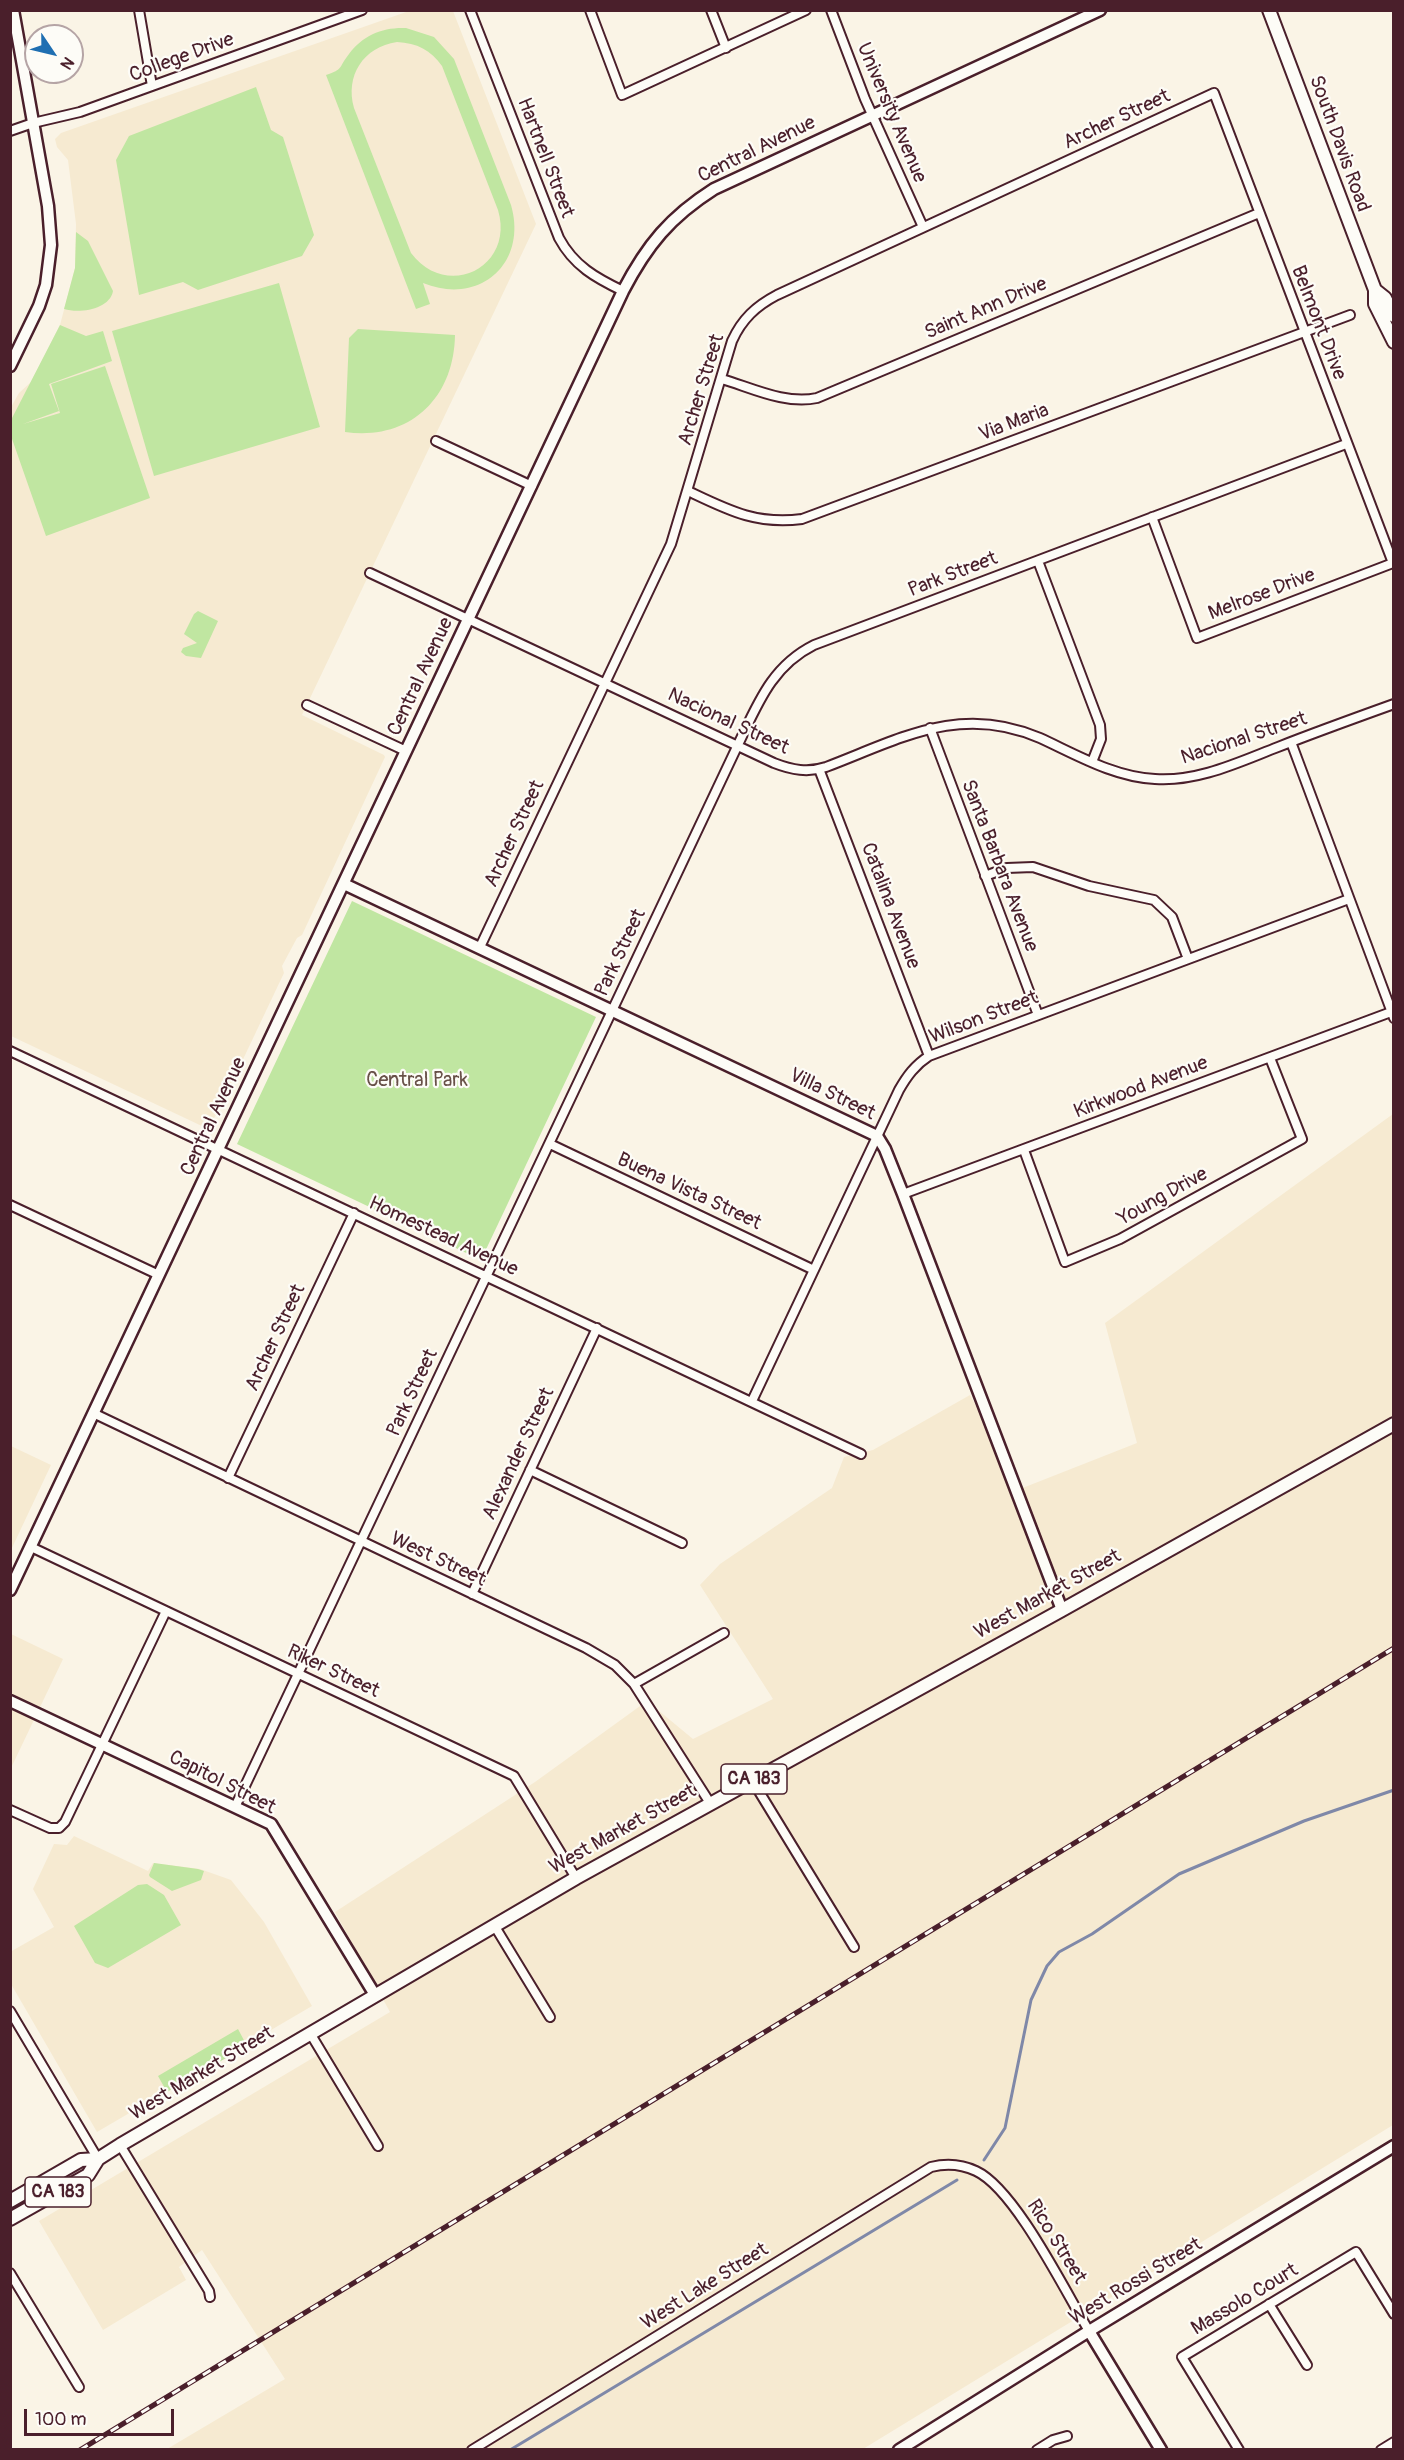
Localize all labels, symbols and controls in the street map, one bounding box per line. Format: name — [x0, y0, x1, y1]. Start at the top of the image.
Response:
north arrow — [24, 24, 84, 84]
street label: College Drive — [126, 28, 238, 88]
street label: University Avenue — [851, 39, 931, 187]
text: N — [56, 53, 78, 73]
street label: South Davis Road — [1303, 73, 1375, 215]
street label: Archer Street — [1060, 85, 1174, 155]
street label: Hartnell Street — [511, 95, 579, 221]
street label: Central Avenue — [694, 111, 820, 189]
street label: Belmont Drive — [1285, 262, 1351, 384]
street label: Saint Ann Drive — [921, 272, 1051, 346]
street label: Archer Street — [674, 331, 730, 449]
street label: Via Maria — [976, 399, 1052, 447]
street label: Park Street — [905, 547, 1001, 603]
street label: Melrose Drive — [1205, 564, 1319, 626]
street label: Central Avenue — [383, 614, 459, 740]
street label: Nacional Street — [664, 683, 792, 761]
street label: Nacional Street — [1178, 707, 1310, 771]
street label: Archer Street — [480, 777, 550, 891]
street label: Santa Barbara Avenue — [955, 777, 1043, 955]
street label: Catalina Avenue — [855, 840, 925, 972]
street label: Park Street — [590, 906, 652, 1000]
street label: Wilson Street — [926, 986, 1042, 1050]
street label: Kirkwood Avenue — [1071, 1051, 1211, 1125]
street label: Central Avenue — [176, 1054, 252, 1180]
street label: Villa Street — [785, 1064, 879, 1126]
park label: Central Park — [366, 1069, 468, 1093]
street label: Buena Vista Street — [613, 1148, 765, 1236]
street label: Young Drive — [1114, 1162, 1212, 1232]
street label: Homestead Avenue — [364, 1192, 522, 1282]
street label: Archer Street — [241, 1281, 311, 1395]
street label: Park Street — [382, 1346, 444, 1440]
street label: Alexander Street — [478, 1384, 560, 1524]
street label: West Street — [386, 1527, 490, 1593]
street label: West Market Street — [970, 1545, 1126, 1645]
street label: Riker Street — [283, 1640, 383, 1704]
street label: Capitol Street — [165, 1746, 279, 1820]
road number: CA 183 — [721, 1764, 787, 1794]
street label: West Market Street — [545, 1780, 701, 1880]
street label: West Market Street — [126, 2021, 278, 2127]
road number: CA 183 — [25, 2177, 91, 2207]
street label: Rico Street — [1021, 2196, 1091, 2288]
street label: West Rossi Street — [1065, 2233, 1207, 2331]
street label: West Lake Street — [637, 2238, 773, 2336]
street label: Massolo Court — [1187, 2259, 1303, 2341]
scale bar — [27, 2397, 177, 2435]
text: 100 m — [35, 2408, 87, 2431]

